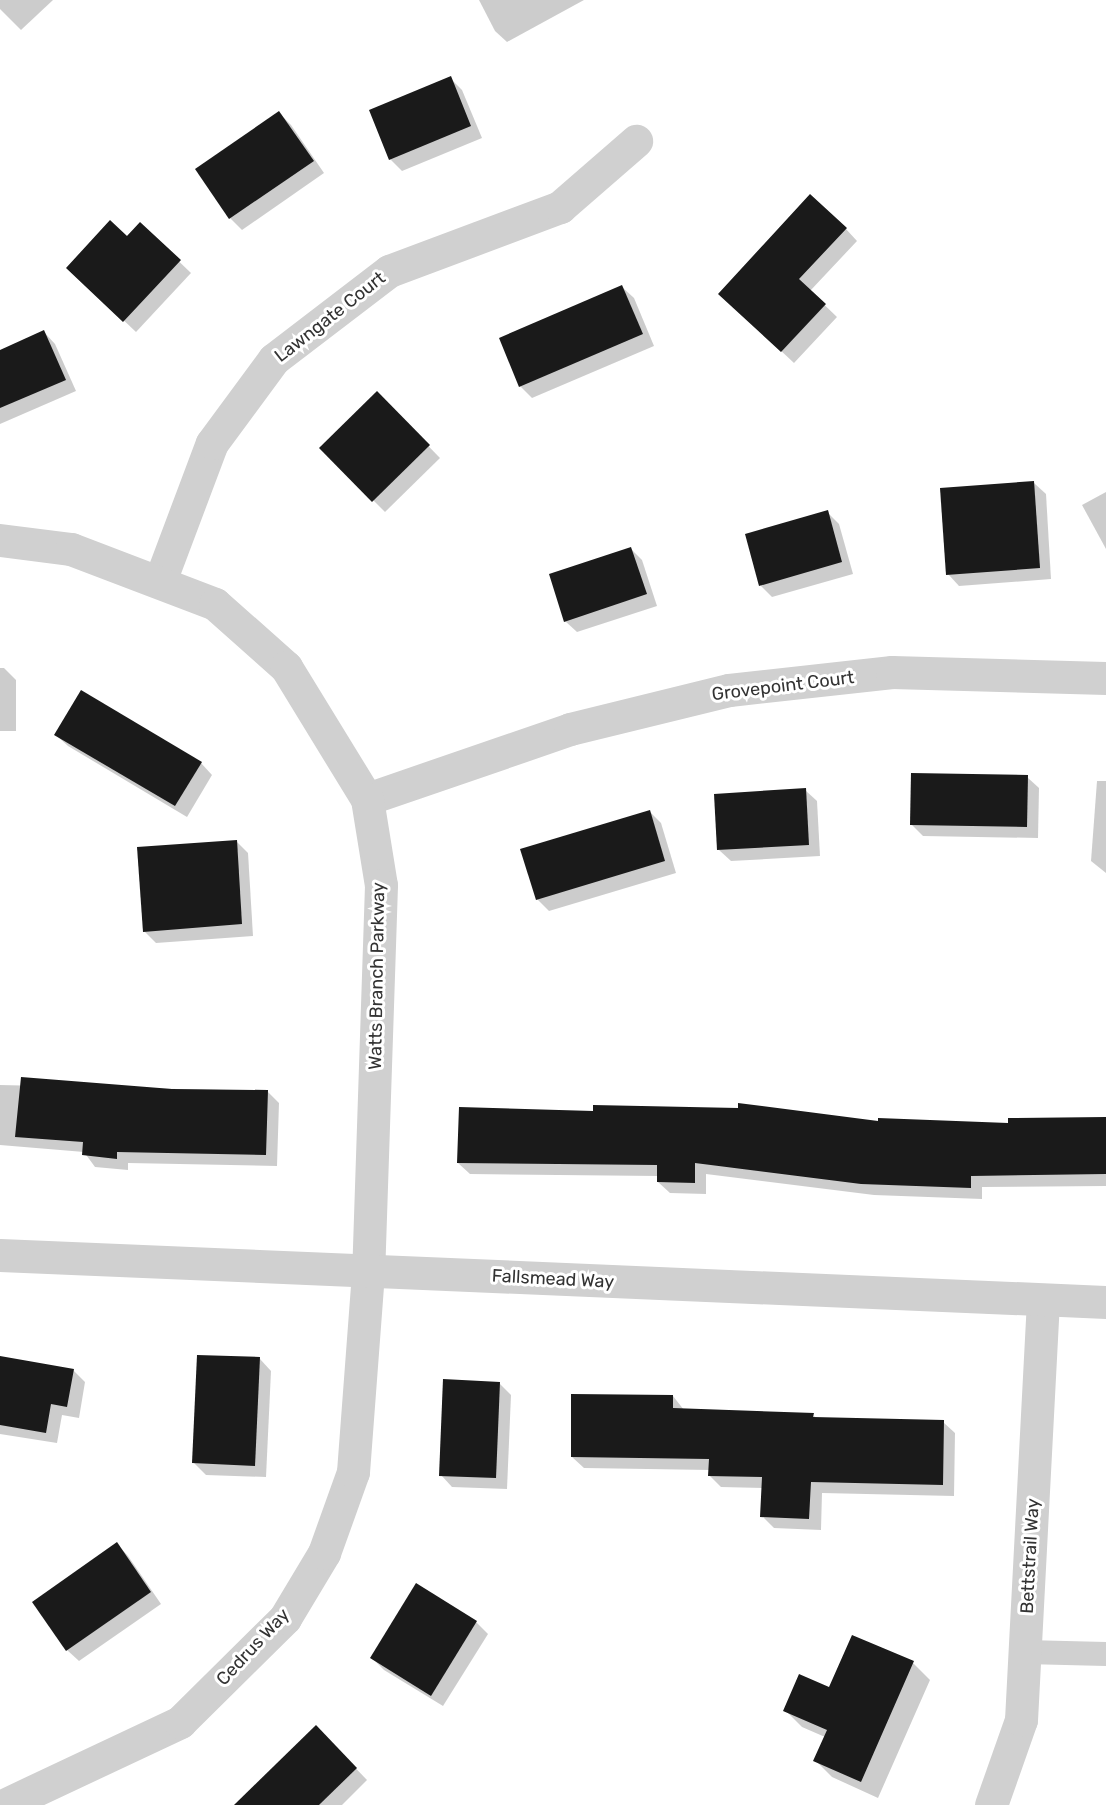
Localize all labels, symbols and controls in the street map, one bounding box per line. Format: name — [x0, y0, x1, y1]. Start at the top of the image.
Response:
street label: Lawngate Court — [270, 267, 390, 367]
street label: Grovepoint Court — [711, 667, 855, 705]
street label: Watts Branch Parkway — [365, 882, 389, 1070]
street label: Fallsmead Way — [491, 1265, 615, 1293]
street label: Bettstrail Way — [1016, 1498, 1044, 1614]
street label: Cedrus Way — [212, 1604, 294, 1690]

